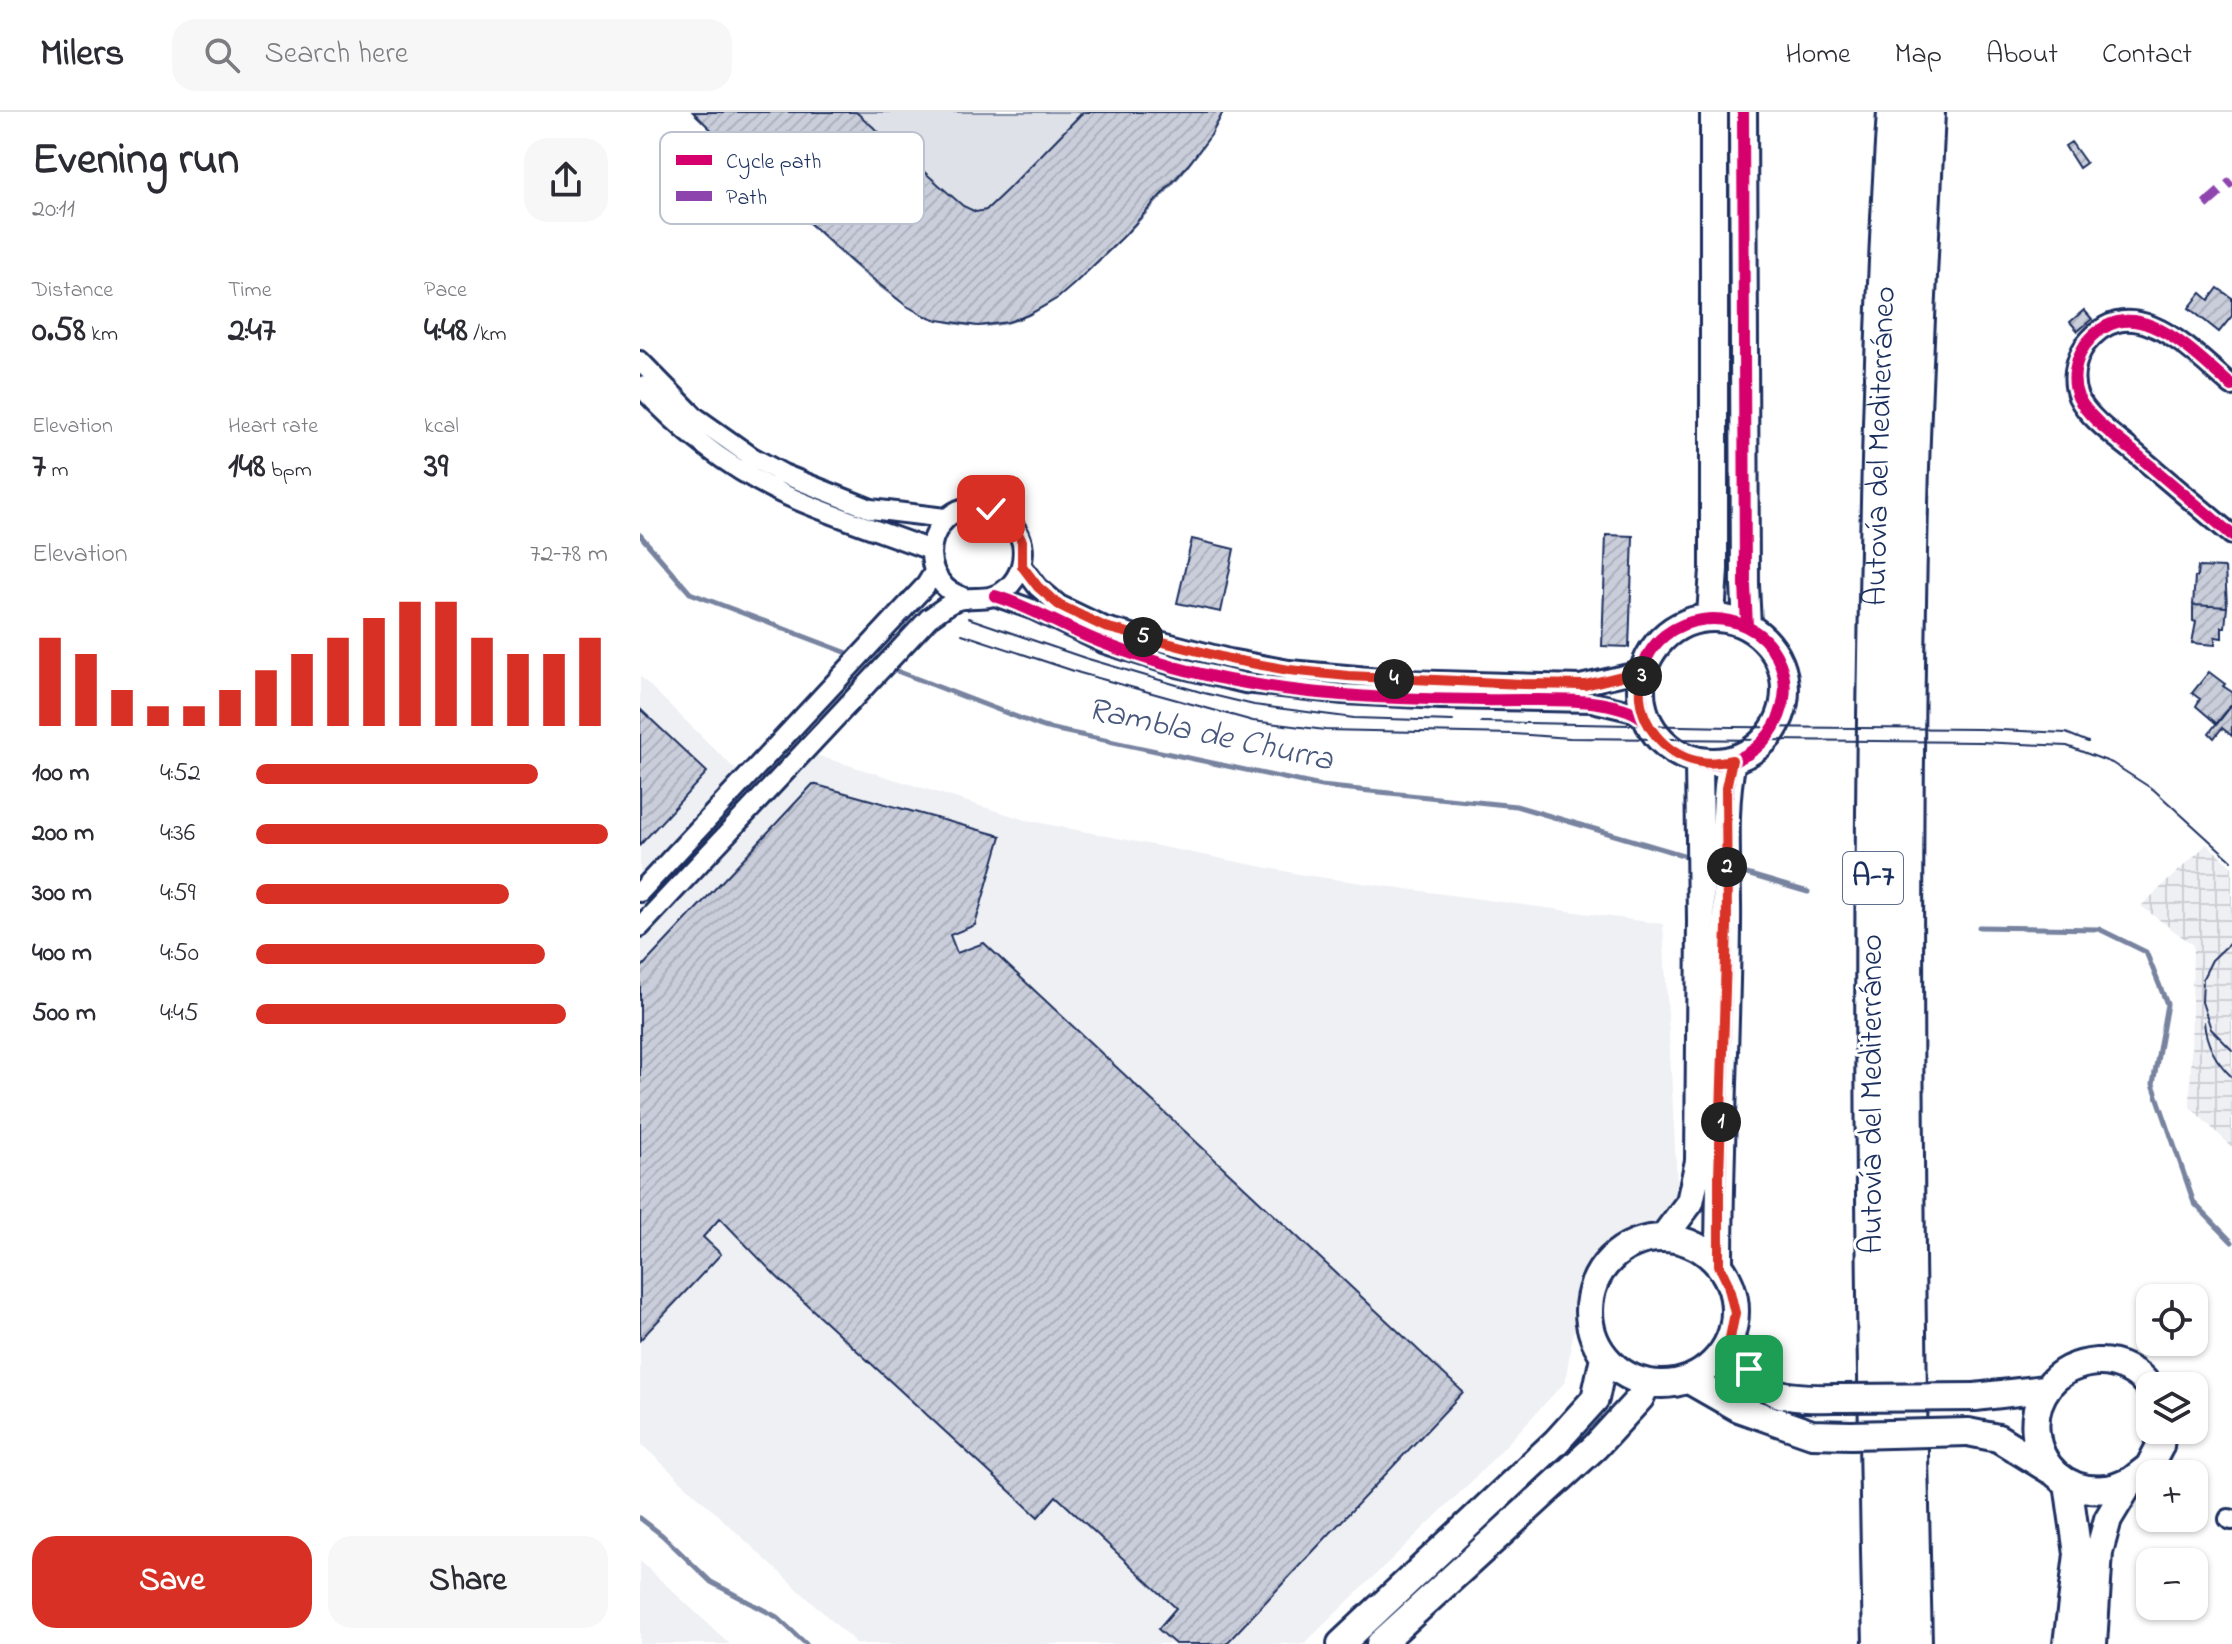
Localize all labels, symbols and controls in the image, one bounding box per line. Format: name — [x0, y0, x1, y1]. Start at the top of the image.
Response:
search box — [172, 19, 732, 91]
text: Milers — [40, 27, 124, 83]
icon: search — [200, 33, 244, 77]
text: Search here — [264, 33, 408, 77]
text: Home — [1785, 35, 1851, 76]
text: Map — [1895, 35, 1942, 76]
text: About — [1986, 35, 2058, 76]
text: Contact — [2102, 35, 2192, 76]
text: Evening run — [32, 129, 239, 193]
legend — [660, 132, 924, 224]
button: share — [524, 138, 608, 222]
text: Cycle path — [726, 147, 821, 180]
text: Path — [726, 183, 767, 215]
text: 20:11 — [32, 191, 75, 229]
text: Distance — [32, 275, 113, 307]
text: Time — [228, 275, 272, 307]
text: Pace — [424, 275, 467, 307]
street label: Autovía del Mediterráneo — [1853, 285, 1909, 606]
text: 0.58 — [32, 307, 86, 357]
text: 2:47 — [228, 307, 276, 357]
text: 4:48 — [424, 307, 468, 357]
text: km — [86, 319, 118, 351]
text: /km — [468, 319, 507, 351]
text: Elevation — [32, 411, 113, 443]
text: Heart rate — [228, 411, 318, 443]
text: kcal — [424, 411, 459, 443]
text: 7 — [32, 443, 46, 493]
text: 148 — [228, 443, 266, 493]
text: 39 — [424, 443, 448, 493]
text: m — [46, 455, 69, 487]
text: bpm — [266, 455, 312, 487]
pin — [957, 475, 1025, 543]
icon: check — [969, 487, 1013, 531]
text: Elevation — [32, 536, 128, 574]
text: 72–78 m — [530, 536, 608, 574]
pin: 5 — [1123, 617, 1163, 657]
text: 5 — [1137, 621, 1149, 653]
pin: 3 — [1622, 656, 1662, 696]
pin: 4 — [1374, 659, 1414, 699]
text: 3 — [1637, 660, 1647, 692]
text: 4 — [1389, 663, 1399, 695]
water label: Rambla de Churra — [1083, 686, 1338, 787]
text: 100 m — [32, 755, 89, 793]
text: 4:52 — [160, 755, 201, 793]
text: 200 m — [32, 815, 94, 853]
text: 4:36 — [160, 815, 195, 853]
pin: 2 — [1707, 847, 1747, 887]
text: 2 — [1722, 851, 1732, 883]
road number: A-7 — [1843, 852, 1903, 904]
text: 300 m — [32, 875, 92, 913]
text: 4:59 — [160, 875, 196, 913]
street label: Autovía del Mediterráneo — [1850, 934, 1897, 1254]
text: 400 m — [32, 935, 92, 973]
text: 4:50 — [160, 935, 199, 973]
text: 500 m — [32, 995, 96, 1033]
text: 4:45 — [160, 995, 199, 1033]
pin: 1 — [1701, 1102, 1741, 1142]
text: 1 — [1718, 1106, 1725, 1138]
map controls — [2136, 1284, 2208, 1620]
button: locate — [2136, 1284, 2208, 1356]
pin — [1715, 1335, 1783, 1403]
icon: arrive — [1727, 1347, 1771, 1391]
button: layers — [2136, 1372, 2208, 1444]
button: + — [2136, 1460, 2208, 1532]
button: Save — [32, 1536, 312, 1628]
button: Share — [328, 1536, 608, 1628]
button: − — [2136, 1548, 2208, 1620]

